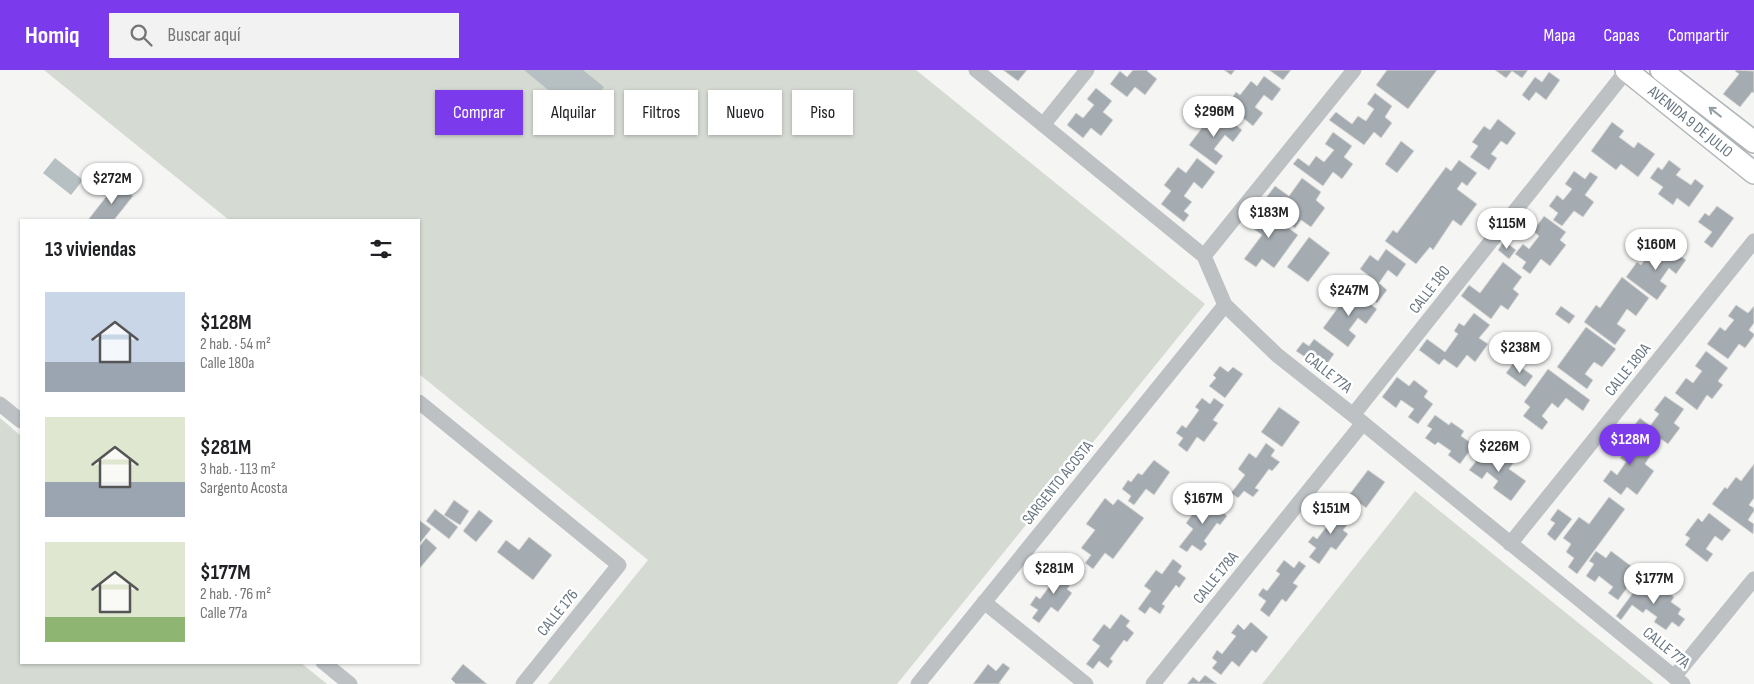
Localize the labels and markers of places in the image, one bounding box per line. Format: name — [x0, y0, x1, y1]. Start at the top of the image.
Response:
pin: $296M — [1179, 96, 1249, 138]
pin: $272M — [77, 162, 147, 205]
pin: $183M — [1234, 196, 1304, 239]
pin: $115M — [1472, 208, 1542, 250]
pin: $160M — [1621, 228, 1691, 271]
pin: $247M — [1314, 274, 1384, 317]
pin: $238M — [1485, 332, 1555, 374]
pin: $128M — [1595, 424, 1665, 466]
pin: $226M — [1464, 430, 1534, 473]
pin: $167M — [1168, 482, 1238, 525]
pin: $151M — [1296, 492, 1366, 535]
pin: $281M — [1019, 552, 1089, 595]
pin: $177M — [1619, 562, 1689, 605]

